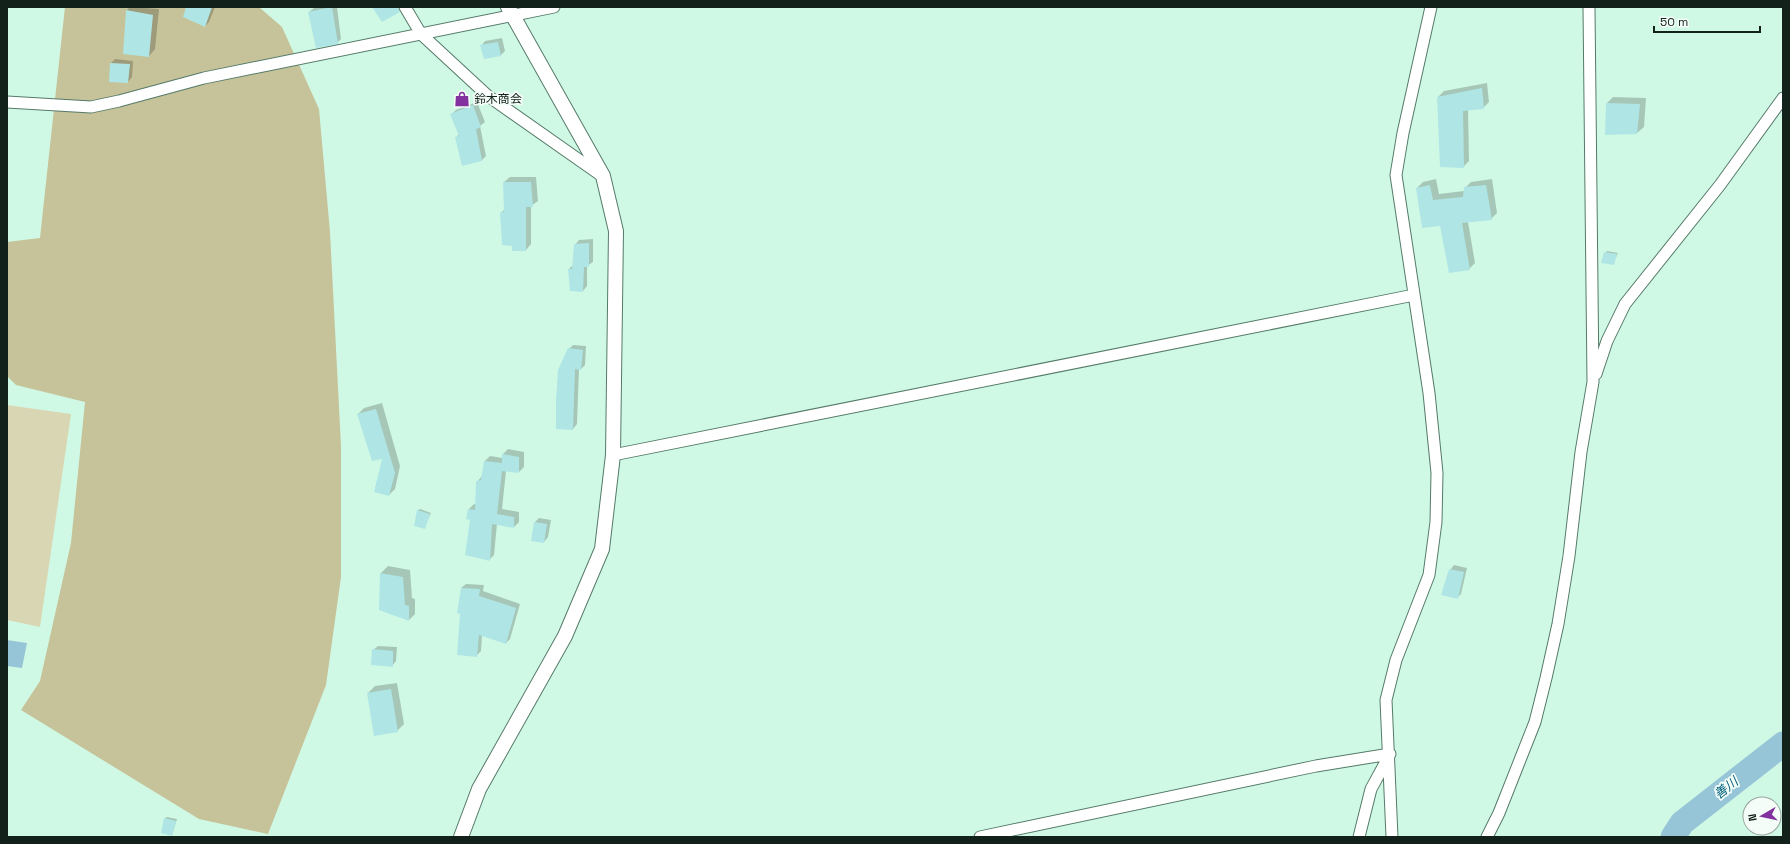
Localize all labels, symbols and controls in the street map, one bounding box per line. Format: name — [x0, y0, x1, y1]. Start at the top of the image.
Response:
scale bar — [1654, 8, 1760, 34]
text: 50 m — [1660, 14, 1688, 30]
shop icon: 鈴木商会 — [453, 90, 471, 108]
place label: 鈴木商会 — [474, 91, 522, 107]
water label: 善川 — [1711, 772, 1743, 803]
north arrow — [1742, 796, 1782, 836]
text: N — [1745, 813, 1760, 822]

